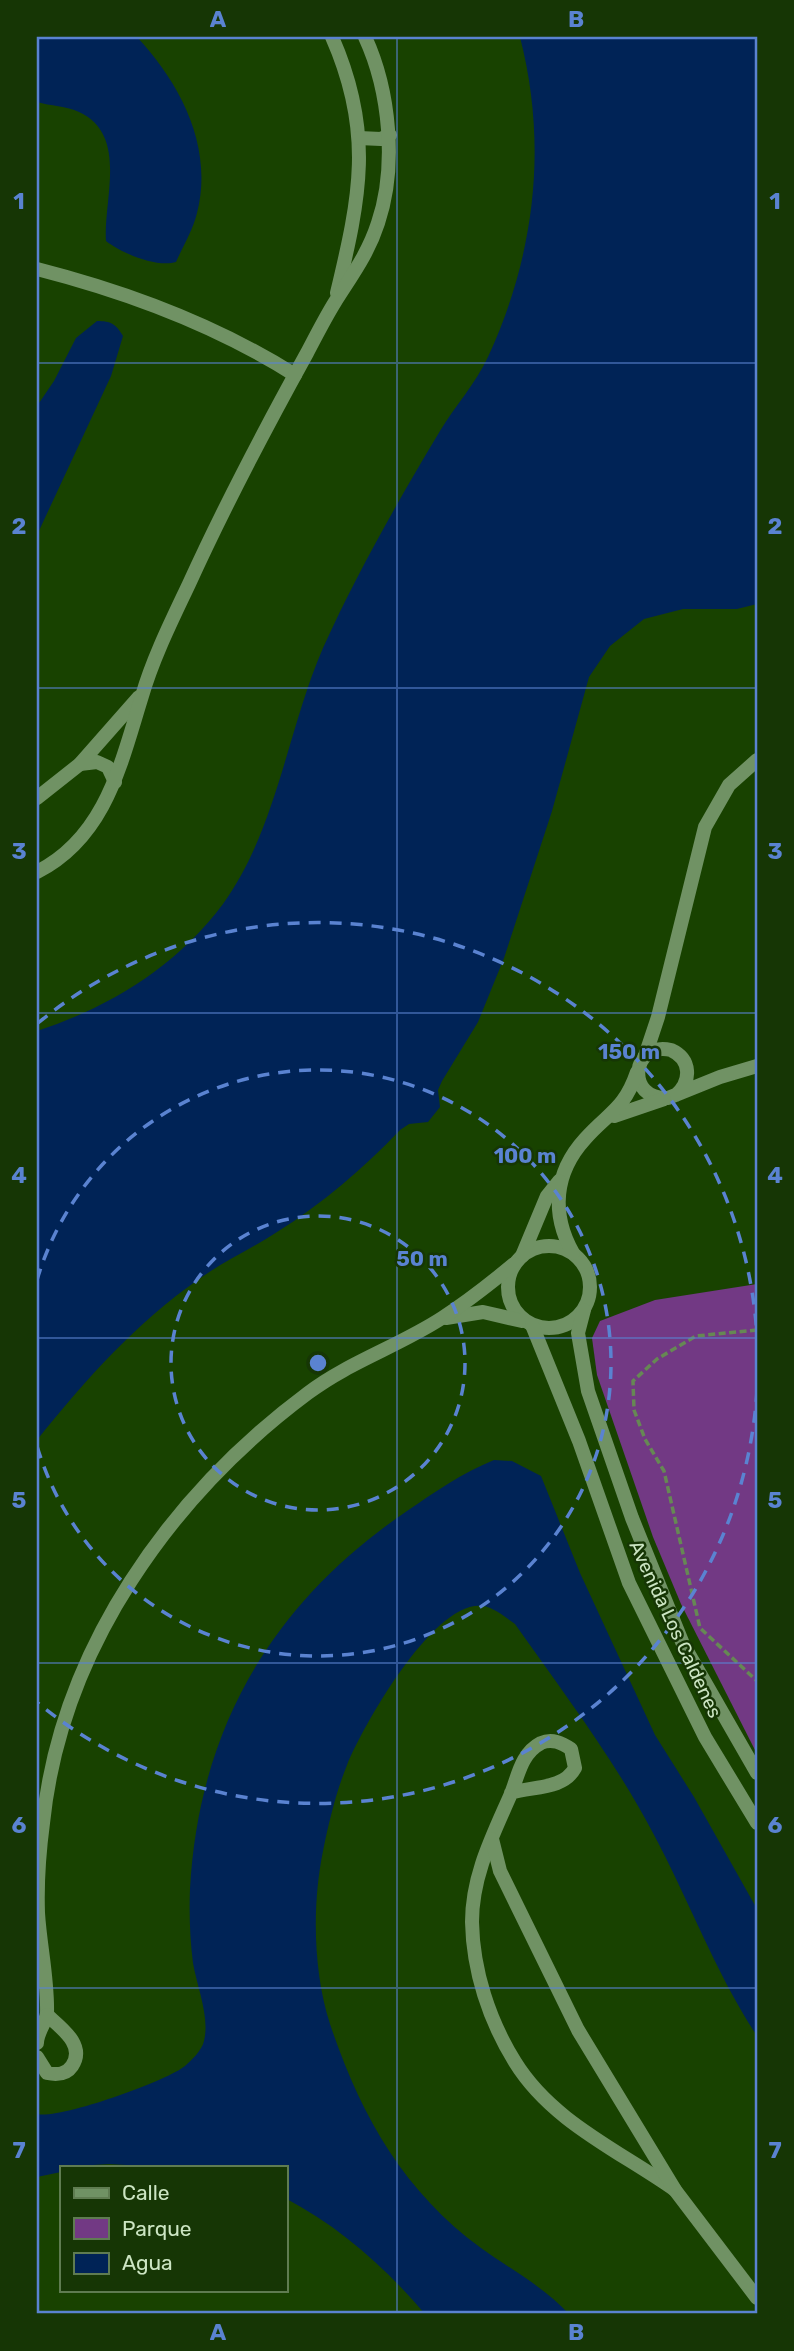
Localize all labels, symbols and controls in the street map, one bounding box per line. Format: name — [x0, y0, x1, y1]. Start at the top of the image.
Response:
text: A — [210, 5, 227, 33]
text: B — [568, 5, 584, 33]
text: 1 — [13, 187, 25, 215]
text: 1 — [769, 187, 781, 215]
text: 2 — [12, 512, 26, 540]
text: 2 — [768, 512, 782, 540]
text: 3 — [11, 837, 27, 865]
text: 3 — [767, 837, 783, 865]
text: 150 m — [598, 1039, 660, 1064]
text: 100 m — [494, 1143, 556, 1168]
text: 4 — [11, 1161, 27, 1189]
text: 4 — [767, 1161, 783, 1189]
text: 50 m — [396, 1246, 448, 1271]
centre of rings — [306, 1351, 330, 1375]
text: 5 — [12, 1486, 27, 1514]
text: 5 — [768, 1486, 783, 1514]
street label: Avenida Los Caldenes — [624, 1537, 727, 1721]
text: 6 — [12, 1811, 27, 1839]
text: 6 — [768, 1811, 783, 1839]
text: 7 — [12, 2136, 26, 2164]
text: 7 — [768, 2136, 782, 2164]
legend — [60, 2166, 287, 2292]
text: Calle — [122, 2180, 170, 2205]
text: Parque — [122, 2216, 192, 2241]
text: Agua — [122, 2250, 173, 2275]
text: A — [210, 2318, 227, 2346]
text: B — [568, 2318, 584, 2346]

